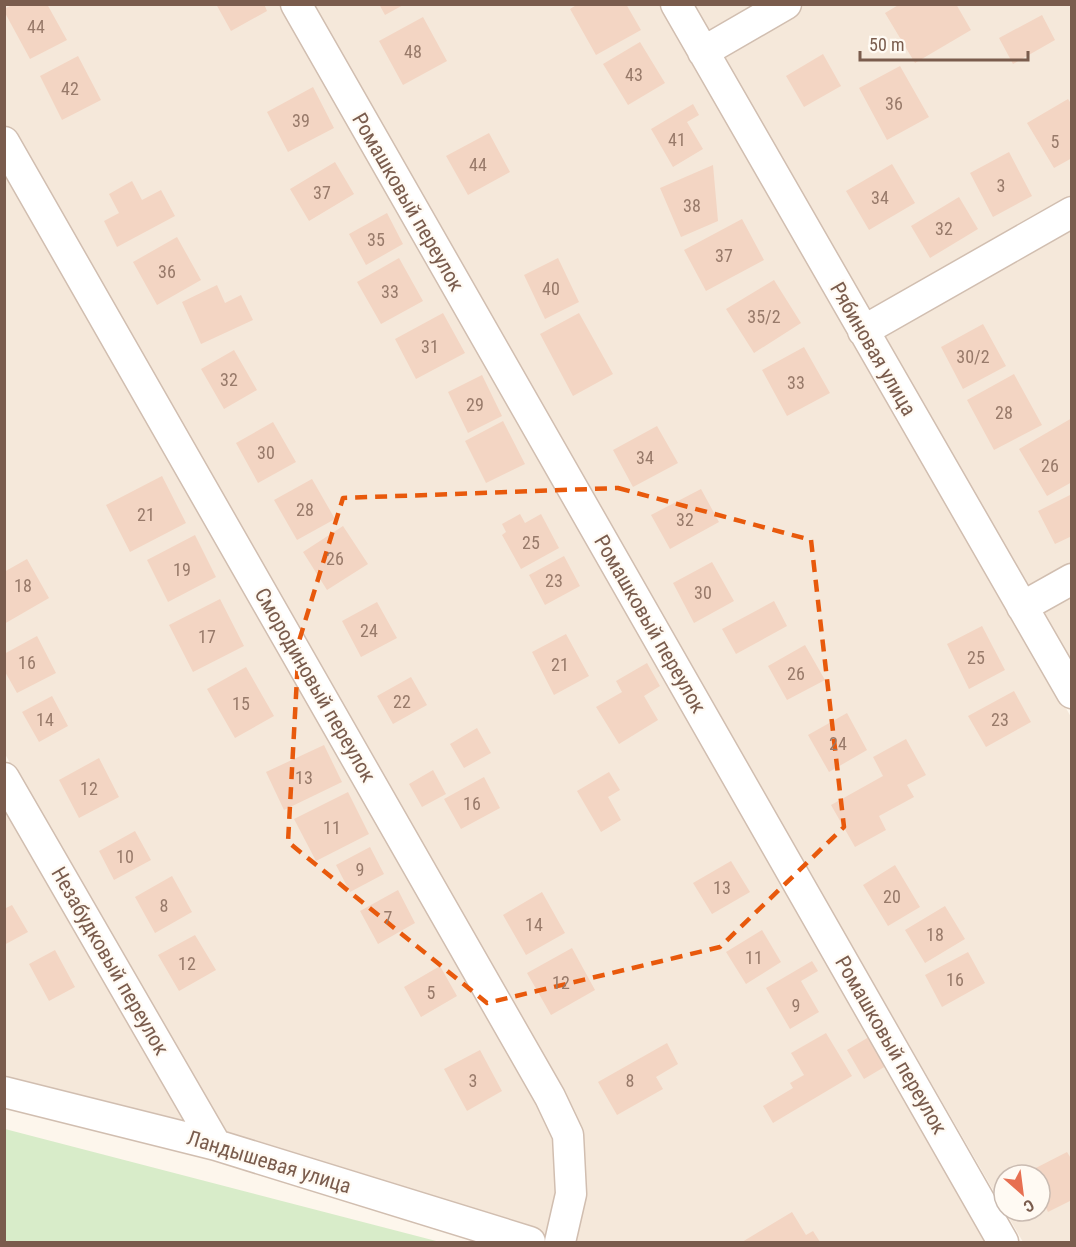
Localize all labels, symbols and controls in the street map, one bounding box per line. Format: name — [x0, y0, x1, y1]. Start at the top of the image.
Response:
house number: 44 — [27, 16, 45, 37]
scale bar — [860, 24, 1028, 62]
text: 50 m — [869, 34, 904, 55]
house number: 48 — [404, 41, 422, 62]
house number: 43 — [625, 64, 643, 85]
house number: 42 — [61, 78, 79, 99]
house number: 36 — [885, 93, 903, 114]
street label: Ромашковый переулок — [347, 109, 469, 295]
house number: 39 — [292, 110, 310, 131]
house number: 41 — [668, 129, 686, 150]
house number: 5 — [1051, 131, 1060, 152]
house number: 44 — [469, 154, 487, 175]
house number: 3 — [997, 175, 1005, 196]
house number: 37 — [313, 182, 331, 203]
house number: 34 — [871, 187, 889, 208]
house number: 38 — [683, 195, 701, 216]
house number: 32 — [935, 218, 953, 239]
house number: 35 — [367, 229, 385, 250]
house number: 37 — [715, 245, 733, 266]
house number: 36 — [158, 261, 176, 282]
house number: 40 — [542, 278, 560, 299]
street label: Рябиновая улица — [825, 278, 921, 420]
house number: 33 — [381, 281, 399, 302]
house number: 35/2 — [747, 306, 781, 327]
house number: 31 — [421, 336, 439, 357]
house number: 30/2 — [956, 346, 990, 367]
house number: 32 — [220, 369, 238, 390]
house number: 33 — [787, 372, 805, 393]
house number: 29 — [466, 394, 484, 415]
house number: 28 — [995, 402, 1013, 423]
house number: 30 — [257, 442, 275, 463]
house number: 34 — [636, 447, 654, 468]
house number: 26 — [1041, 455, 1059, 476]
house number: 28 — [296, 499, 314, 520]
house number: 21 — [137, 504, 155, 525]
house number: 32 — [676, 509, 694, 530]
street label: Ромашковый переулок — [589, 531, 711, 717]
house number: 25 — [522, 532, 540, 553]
house number: 26 — [326, 548, 344, 569]
house number: 19 — [173, 559, 191, 580]
house number: 23 — [545, 570, 563, 591]
house number: 18 — [14, 575, 32, 596]
house number: 30 — [694, 582, 712, 603]
street label: Смородиновый переулок — [250, 584, 380, 786]
house number: 24 — [360, 620, 378, 641]
house number: 17 — [198, 626, 216, 647]
house number: 25 — [967, 647, 985, 668]
house number: 16 — [18, 652, 36, 673]
house number: 21 — [551, 654, 569, 675]
house number: 26 — [787, 663, 805, 684]
house number: 22 — [393, 691, 411, 712]
house number: 15 — [232, 693, 250, 714]
house number: 14 — [36, 709, 54, 730]
house number: 23 — [991, 709, 1009, 730]
house number: 24 — [829, 733, 847, 754]
house number: 13 — [295, 767, 313, 788]
house number: 12 — [80, 778, 98, 799]
house number: 16 — [463, 793, 481, 814]
house number: 11 — [323, 817, 341, 838]
house number: 10 — [116, 846, 134, 867]
house number: 9 — [356, 859, 364, 880]
street label: Незабудковый переулок — [46, 863, 174, 1059]
house number: 13 — [713, 877, 731, 898]
house number: 20 — [883, 886, 901, 907]
house number: 8 — [160, 895, 168, 916]
house number: 7 — [384, 907, 393, 928]
house number: 14 — [525, 914, 543, 935]
house number: 18 — [926, 924, 944, 945]
house number: 11 — [745, 947, 763, 968]
street label: Ромашковый переулок — [830, 952, 952, 1138]
house number: 12 — [178, 953, 196, 974]
house number: 16 — [946, 969, 964, 990]
house number: 12 — [552, 972, 570, 993]
house number: 5 — [427, 982, 436, 1003]
house number: 9 — [792, 995, 800, 1016]
house number: 3 — [469, 1070, 477, 1091]
house number: 8 — [626, 1070, 634, 1091]
street label: Ландышевая улица — [184, 1126, 354, 1198]
north arrow — [992, 1163, 1052, 1223]
text: С — [1020, 1195, 1037, 1216]

